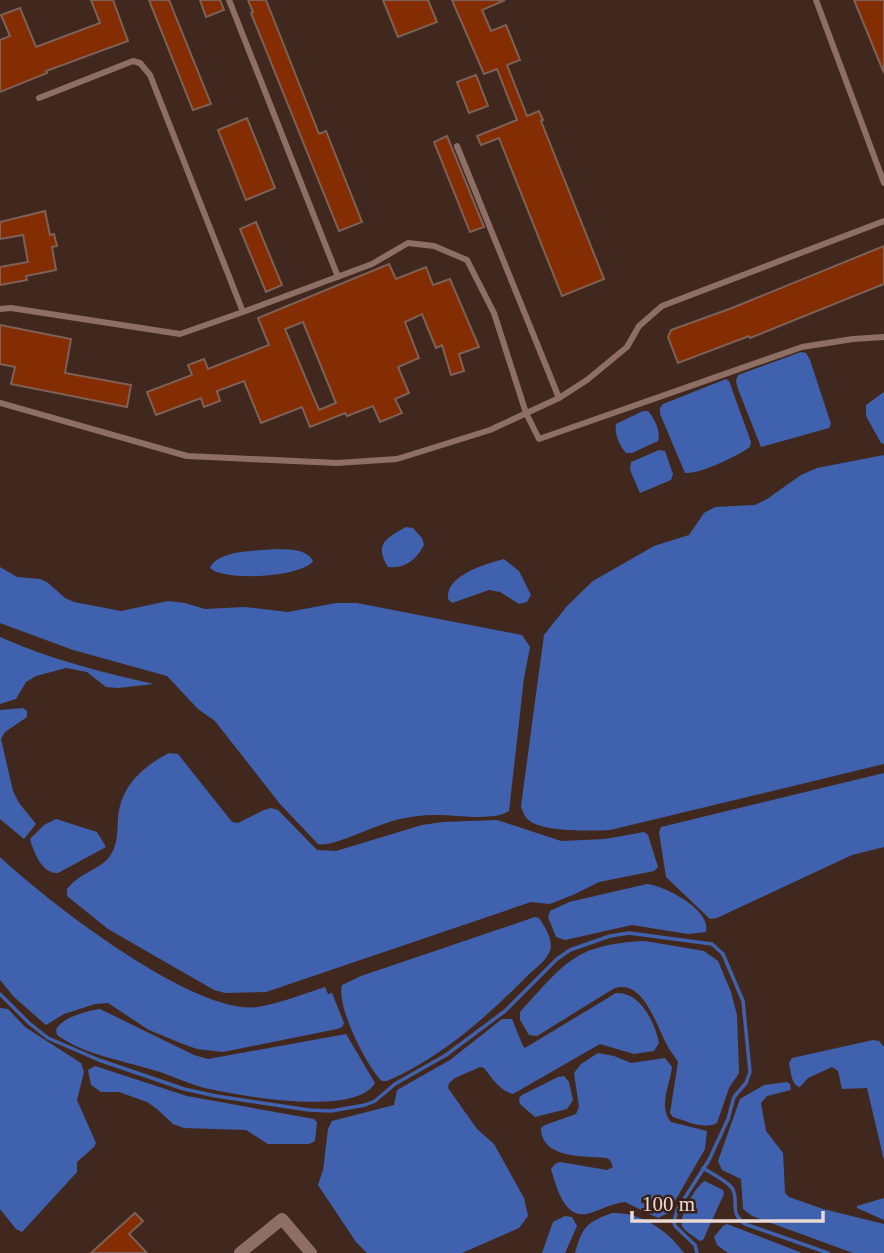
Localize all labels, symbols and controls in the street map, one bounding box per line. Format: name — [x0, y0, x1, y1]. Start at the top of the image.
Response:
scale bar — [632, 1180, 823, 1224]
text: 100 m — [642, 1192, 695, 1216]

